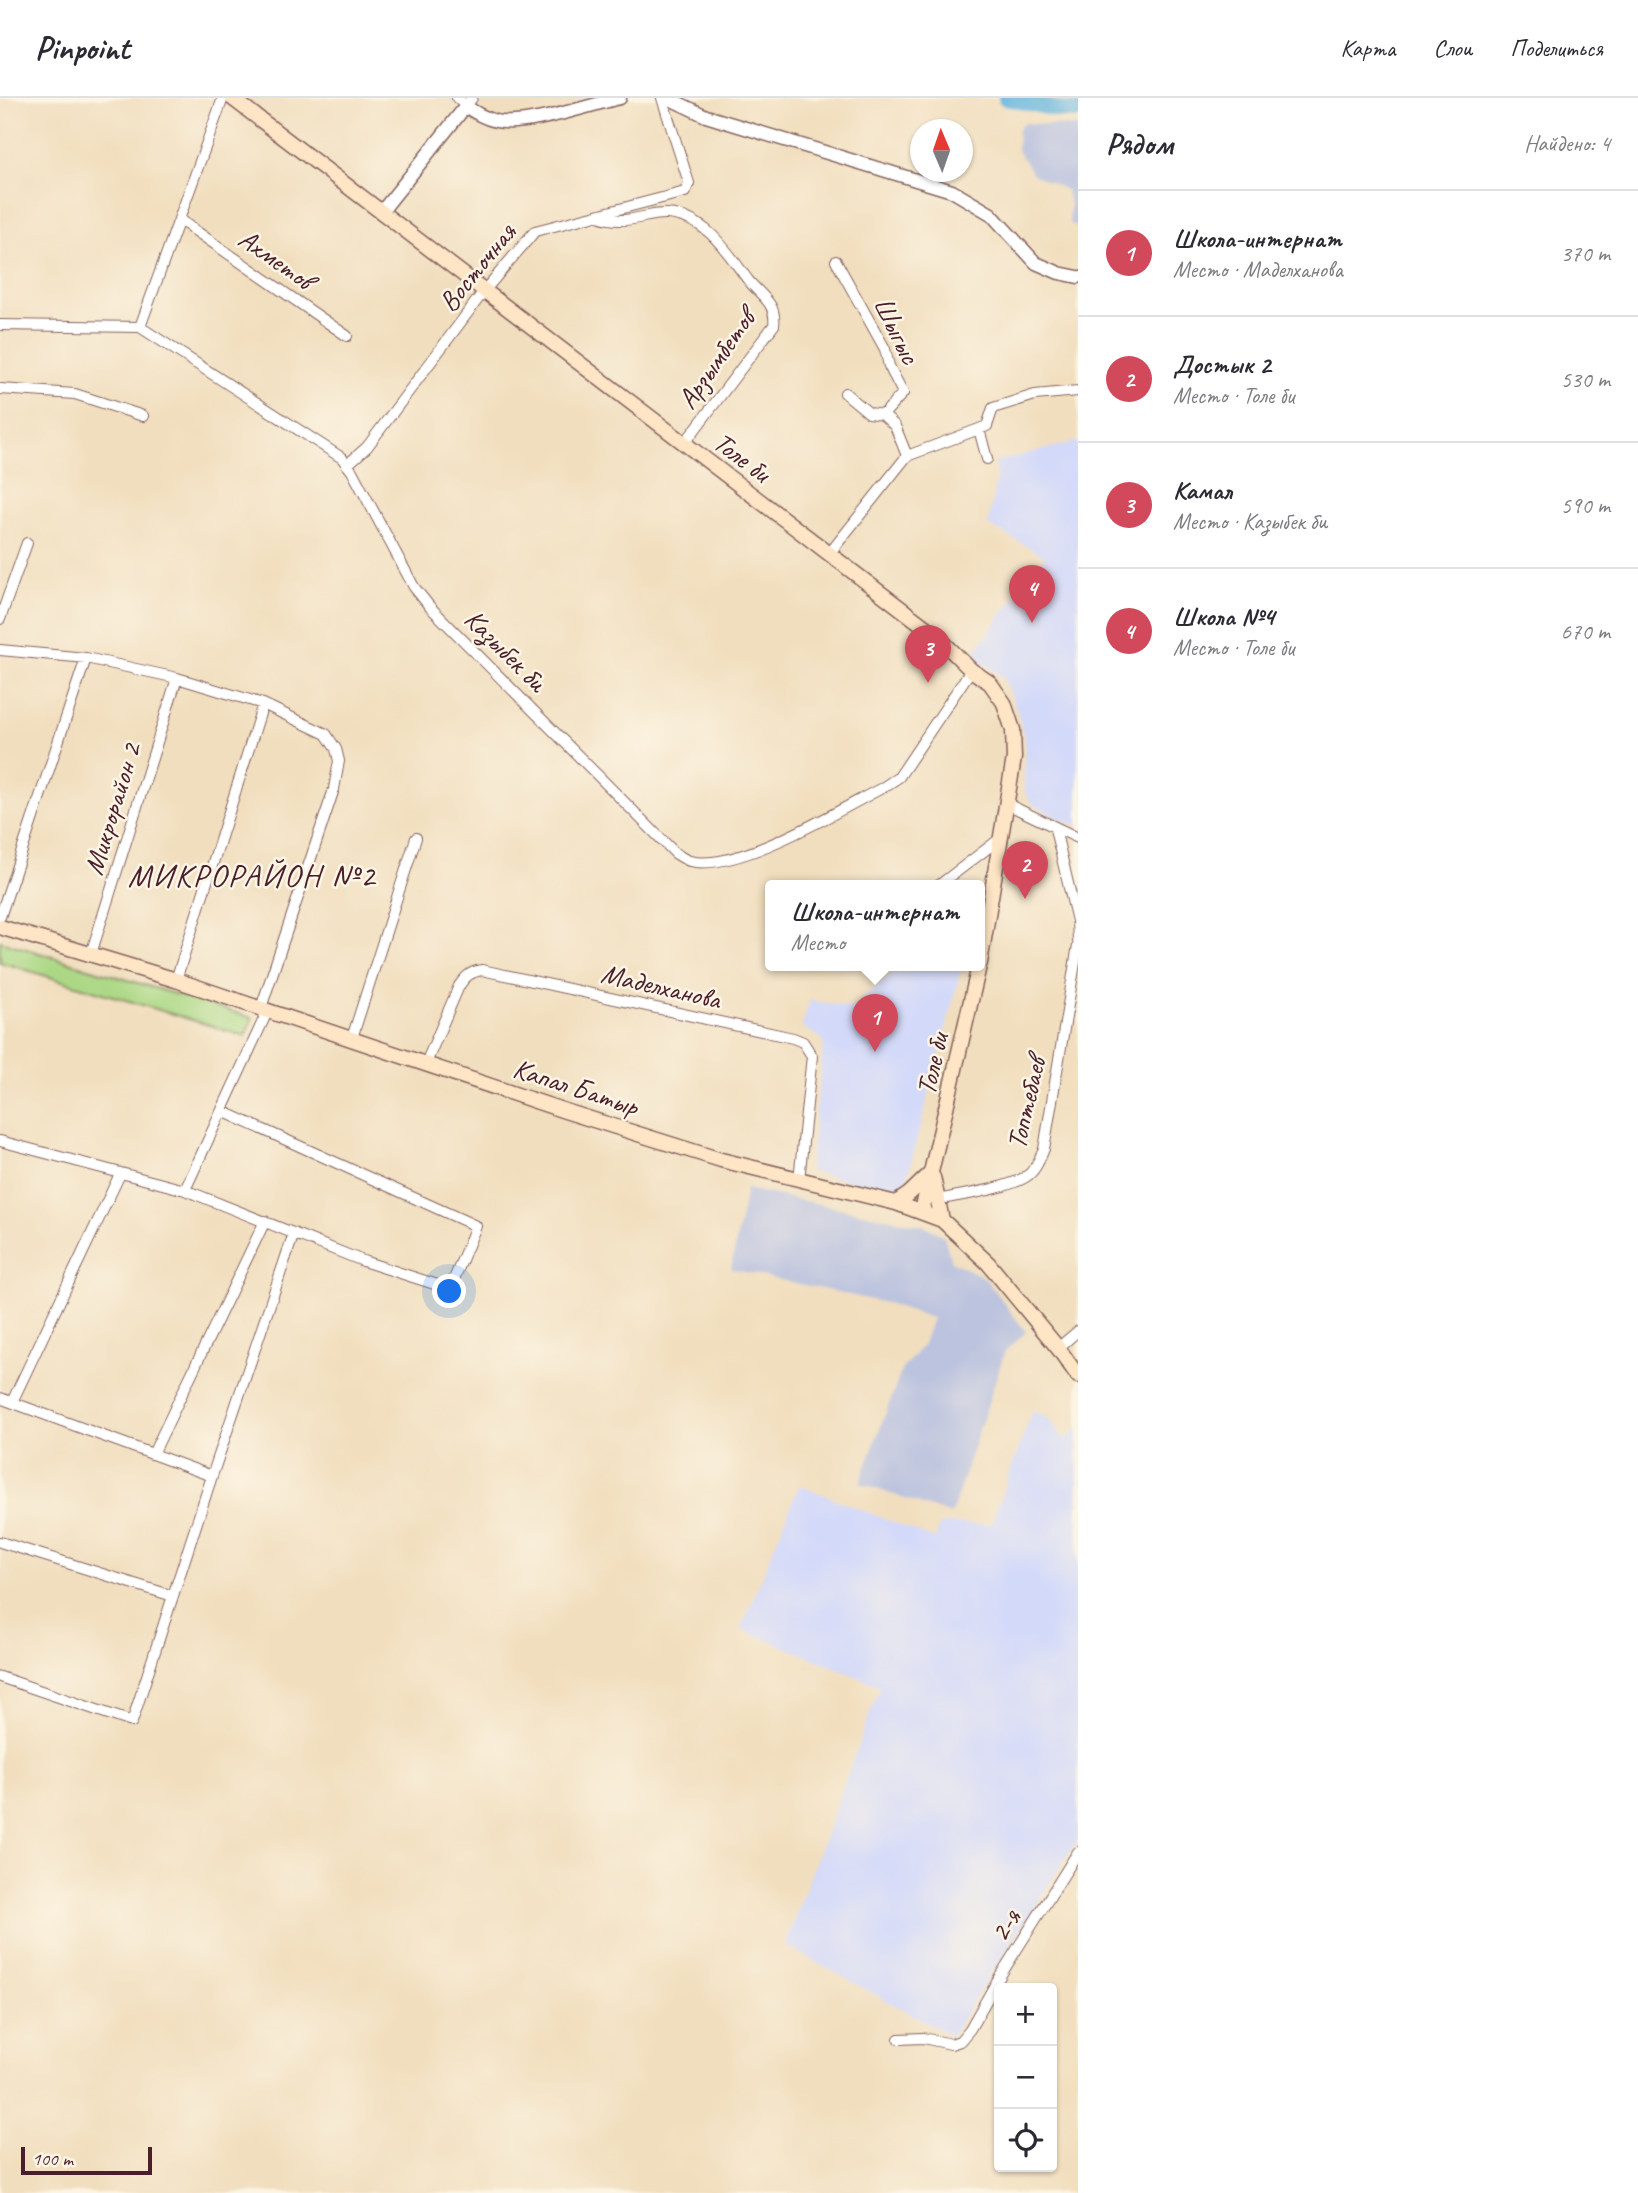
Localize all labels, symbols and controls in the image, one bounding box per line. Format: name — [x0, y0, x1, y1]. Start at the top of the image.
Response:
text: Pinpoint — [35, 27, 129, 69]
text: Карта — [1341, 33, 1395, 63]
text: Слои — [1433, 33, 1472, 63]
text: Поделиться — [1510, 33, 1603, 63]
north arrow — [910, 119, 973, 182]
text: Рядом — [1106, 125, 1173, 163]
text: Найдено: 4 — [1524, 129, 1610, 158]
street label: Восточная — [431, 215, 524, 318]
street label: Ахметов — [232, 221, 326, 301]
text: Школа-интернат — [1173, 222, 1342, 255]
text: 1 — [1124, 239, 1134, 268]
text: 370 m — [1561, 239, 1610, 268]
text: Место · Маделханова — [1173, 255, 1343, 284]
street label: Шыгыс — [866, 291, 929, 371]
street label: Арзымбетов — [669, 297, 766, 415]
text: Достык 2 — [1173, 348, 1271, 381]
text: 2 — [1124, 365, 1134, 394]
text: 530 m — [1561, 365, 1610, 394]
text: Место · Толе би — [1173, 381, 1294, 410]
street label: Толе би — [707, 424, 780, 492]
text: Камал — [1173, 474, 1232, 507]
text: 3 — [1124, 491, 1134, 520]
text: 590 m — [1561, 491, 1610, 520]
text: Место · Казыбек би — [1173, 507, 1327, 536]
pin: 4 — [1009, 565, 1055, 623]
text: Школа №4 — [1173, 600, 1274, 633]
street label: Казыбек би — [457, 601, 556, 701]
text: 4 — [1124, 617, 1134, 646]
text: 670 m — [1561, 617, 1610, 646]
pin: 3 — [905, 625, 951, 683]
text: Место · Толе би — [1173, 633, 1294, 662]
street label: Микрорайон 2 — [75, 737, 149, 879]
pin: 2 — [1002, 841, 1048, 899]
district label: МИКРОРАЙОН №2 — [128, 855, 377, 896]
popup — [765, 880, 985, 971]
text: Школа-интернат — [791, 895, 959, 928]
text: Место — [791, 928, 845, 957]
street label: Маделханова — [598, 955, 726, 1017]
pin: 1 — [852, 994, 898, 1052]
street label: Толе би — [908, 1027, 957, 1098]
street label: Топтебаев — [998, 1047, 1055, 1152]
street label: Капал Батыр — [509, 1050, 644, 1124]
your location — [432, 1274, 466, 1308]
street label: 2-я — [982, 1902, 1029, 1948]
map controls — [994, 1983, 1057, 2172]
button: + — [994, 1983, 1057, 2046]
button: − — [994, 2046, 1057, 2109]
button: locate — [994, 2109, 1057, 2172]
scale bar — [21, 2144, 152, 2176]
text: 100 m — [32, 2147, 73, 2171]

